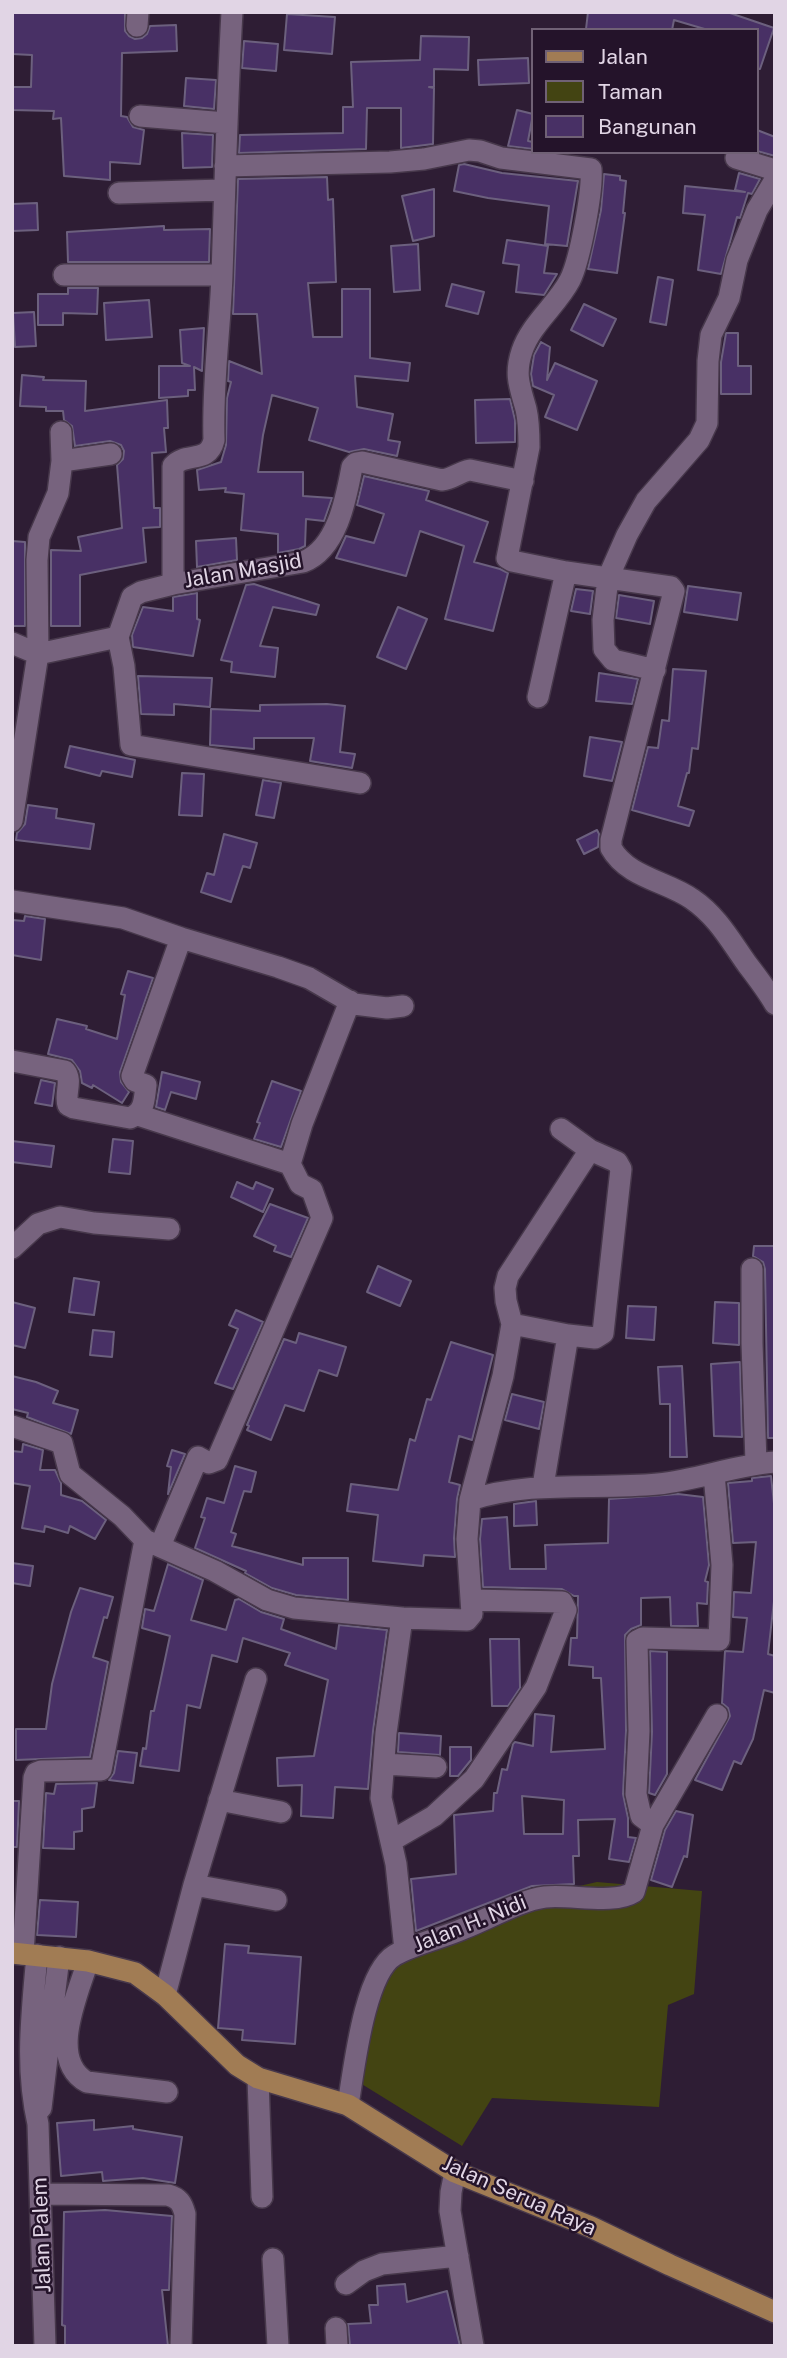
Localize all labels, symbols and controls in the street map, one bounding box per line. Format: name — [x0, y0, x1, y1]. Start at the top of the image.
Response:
legend — [532, 28, 759, 154]
text: Jalan — [598, 44, 648, 69]
text: Taman — [598, 79, 663, 104]
text: Bangunan — [598, 114, 697, 139]
street label: Jalan Masjid — [182, 548, 304, 594]
street label: Jalan H. Nidi — [410, 1890, 530, 1958]
street label: Jalan Serua Raya — [438, 2151, 600, 2241]
street label: Jalan Palem — [27, 2177, 57, 2293]

